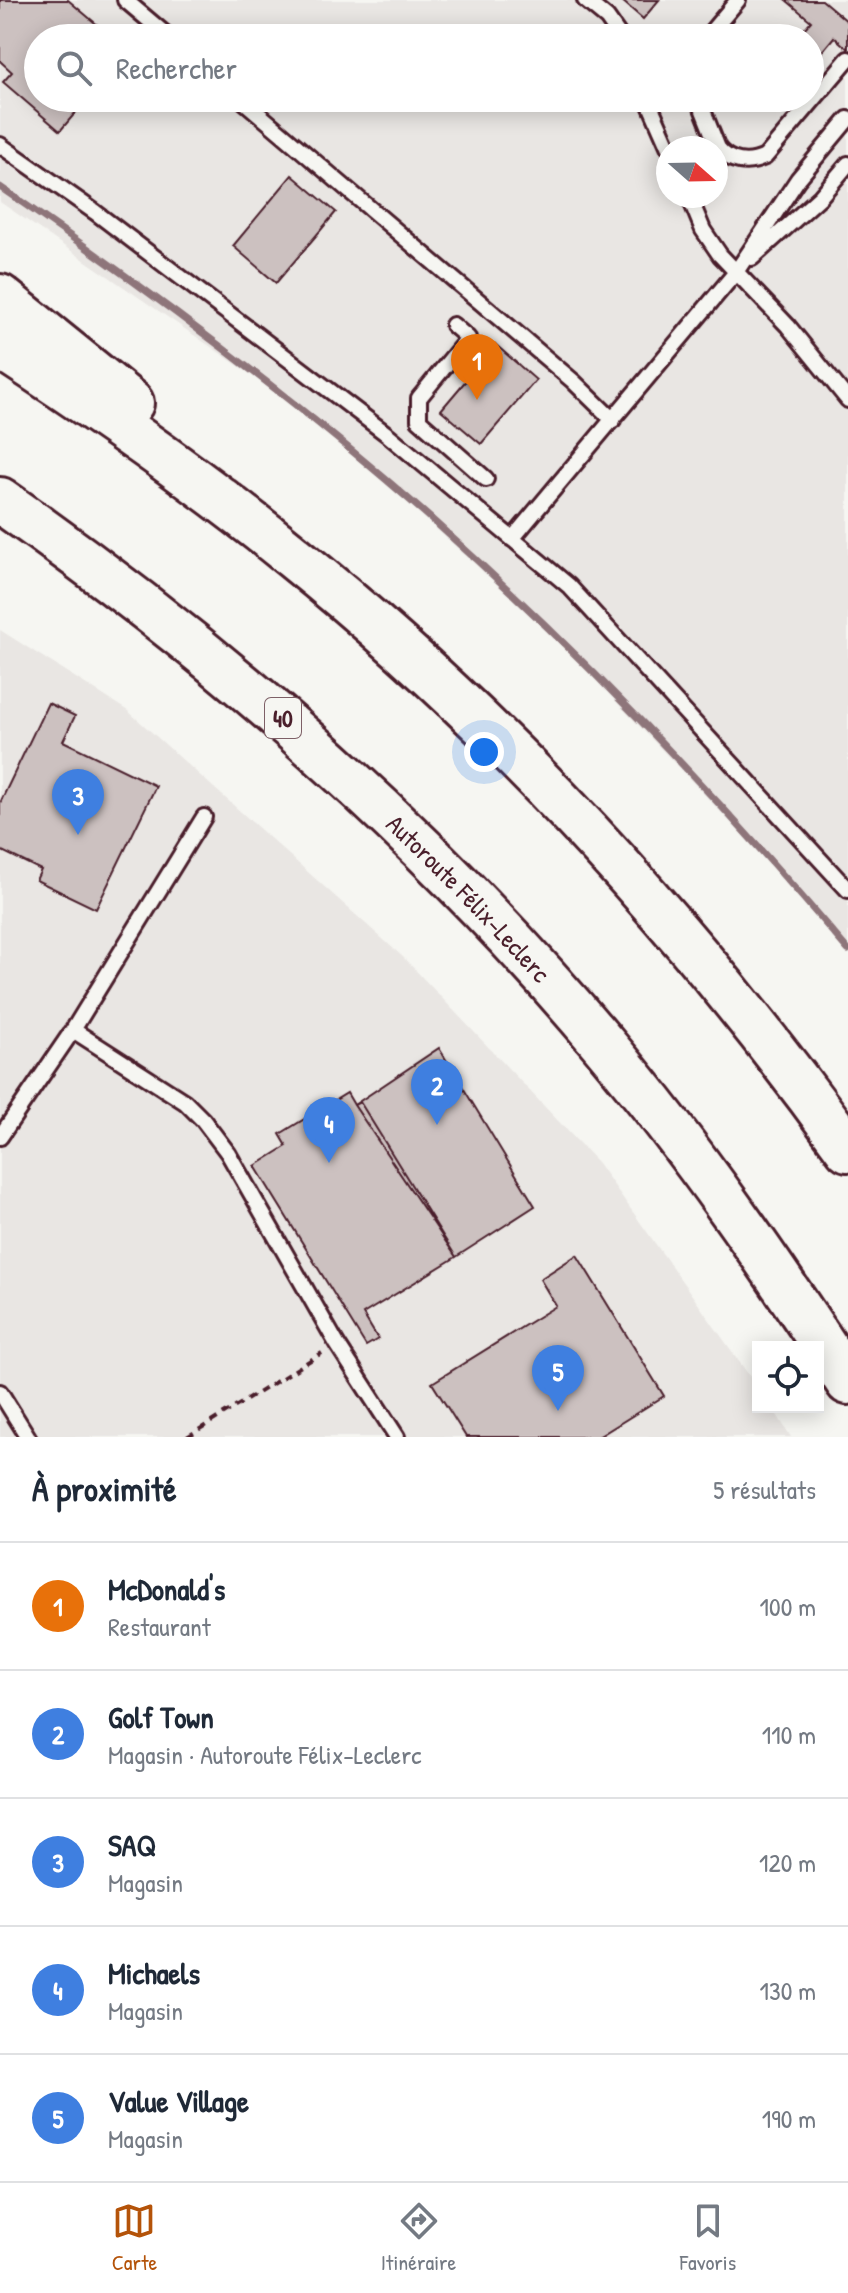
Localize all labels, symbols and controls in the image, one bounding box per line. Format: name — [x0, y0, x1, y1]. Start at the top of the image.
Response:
search box — [24, 24, 824, 112]
icon: search — [52, 46, 96, 90]
text: Rechercher — [116, 48, 237, 88]
north arrow — [656, 136, 728, 208]
pin: 1 — [451, 334, 503, 400]
road number: 40 — [265, 698, 301, 738]
your location — [464, 732, 504, 772]
pin: 3 — [52, 769, 104, 835]
street label: Autoroute Félix-Leclerc — [379, 806, 559, 989]
pin: 2 — [411, 1059, 463, 1125]
pin: 4 — [303, 1097, 355, 1163]
map controls — [752, 1341, 824, 1413]
button: locate — [752, 1341, 824, 1413]
pin: 5 — [532, 1345, 584, 1411]
text: À proximité — [32, 1466, 177, 1512]
text: 5 résultats — [713, 1472, 816, 1507]
text: McDonald's — [108, 1569, 225, 1609]
text: 1 — [53, 1589, 63, 1624]
text: 100 m — [760, 1589, 816, 1624]
text: Restaurant — [108, 1609, 211, 1644]
text: Golf Town — [108, 1697, 214, 1737]
text: 2 — [52, 1717, 64, 1752]
text: 110 m — [762, 1717, 816, 1752]
text: Magasin · Autoroute Félix-Leclerc — [108, 1737, 421, 1772]
text: SAQ — [108, 1825, 156, 1865]
text: 3 — [52, 1845, 64, 1880]
text: 120 m — [759, 1845, 816, 1880]
text: Magasin — [108, 1865, 183, 1900]
text: Michaels — [108, 1953, 200, 1993]
text: 4 — [53, 1973, 63, 2008]
text: 130 m — [760, 1973, 816, 2008]
text: Magasin — [108, 1993, 183, 2028]
text: Value Village — [108, 2081, 249, 2121]
text: 5 — [53, 2101, 64, 2136]
text: 190 m — [762, 2101, 816, 2136]
text: Magasin — [108, 2121, 183, 2156]
tab: Carte — [112, 2199, 157, 2277]
tab: Itinéraire — [381, 2199, 456, 2277]
tab: Favoris — [680, 2199, 736, 2277]

